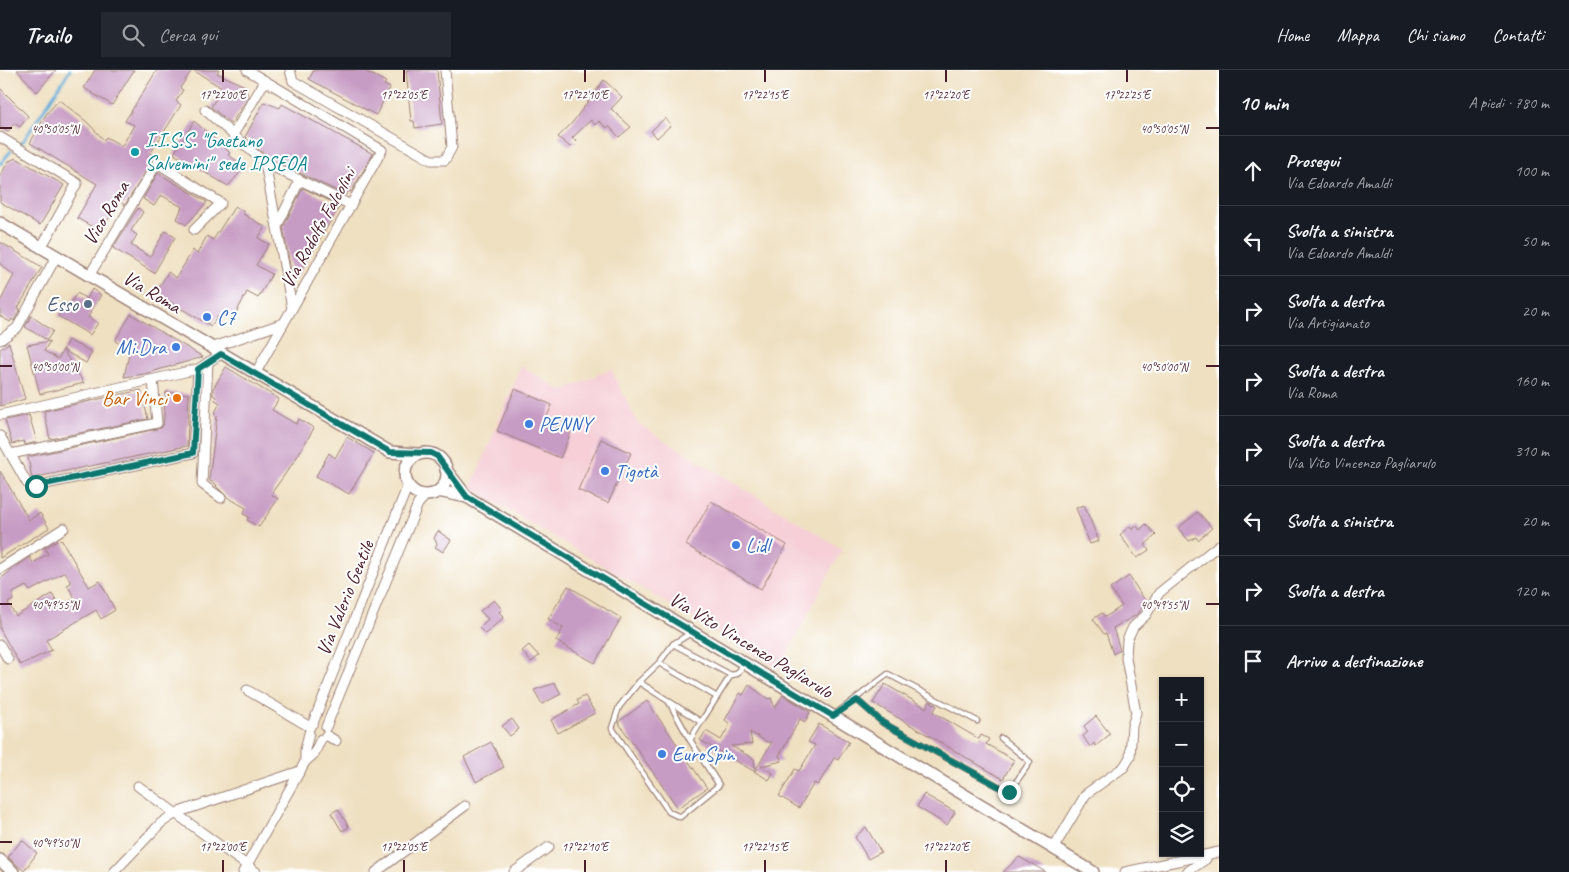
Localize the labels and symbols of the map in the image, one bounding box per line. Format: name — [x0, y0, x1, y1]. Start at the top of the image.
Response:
text: 17°22'00"E — [200, 87, 248, 103]
text: 17°22'05"E — [381, 87, 429, 103]
text: 17°22'10"E — [562, 87, 610, 103]
text: 17°22'15"E — [742, 87, 790, 103]
text: 17°22'20"E — [923, 87, 971, 103]
text: 17°22'25"E — [1104, 87, 1152, 103]
text: 40°50'05"N — [31, 121, 80, 137]
text: 40°50'05"N — [1140, 121, 1189, 137]
place label: I.I.S.S. "Gaetano Salvemini" sede IPSEOA — [145, 128, 307, 176]
marker: I.I.S.S. "Gaetano Salvemini" sede IPSEOA — [129, 146, 141, 158]
street label: Via Rodolfo Falcolini — [275, 162, 362, 292]
street label: Vico Roma — [77, 175, 136, 250]
street label: Via Roma — [118, 265, 187, 320]
place label: Esso — [47, 292, 79, 317]
marker: Esso — [82, 298, 94, 310]
place label: C7 — [217, 305, 236, 330]
marker: C7 — [201, 311, 213, 323]
place label: Mi.Dra — [116, 335, 167, 360]
marker: Mi.Dra — [170, 341, 182, 353]
text: 40°50'00"N — [31, 359, 80, 375]
text: 40°50'00"N — [1140, 359, 1189, 375]
place label: Bar Vinci — [102, 386, 169, 411]
marker: Bar Vinci — [171, 392, 183, 404]
place label: PENNY — [539, 412, 595, 437]
marker: PENNY — [523, 418, 535, 430]
place label: Tigotà — [615, 459, 659, 484]
marker: Tigotà — [599, 465, 611, 477]
route start — [25, 475, 48, 498]
place label: Lidl — [746, 533, 773, 558]
street label: Via Valerio Gentile — [311, 535, 380, 659]
marker: Lidl — [730, 539, 742, 551]
street label: Via Vito Vincenzo Pagliarulo — [665, 586, 838, 704]
text: 40°49'55"N — [31, 597, 80, 613]
text: 40°49'55"N — [1140, 597, 1189, 613]
place label: EuroSpin — [672, 742, 735, 767]
marker: EuroSpin — [656, 748, 668, 760]
route end — [998, 781, 1021, 804]
text: 40°49'50"N — [31, 835, 80, 851]
text: 17°22'00"E — [200, 839, 248, 855]
text: 17°22'05"E — [381, 839, 429, 855]
text: 17°22'10"E — [562, 839, 610, 855]
text: 17°22'15"E — [742, 839, 790, 855]
text: 17°22'20"E — [923, 839, 971, 855]

